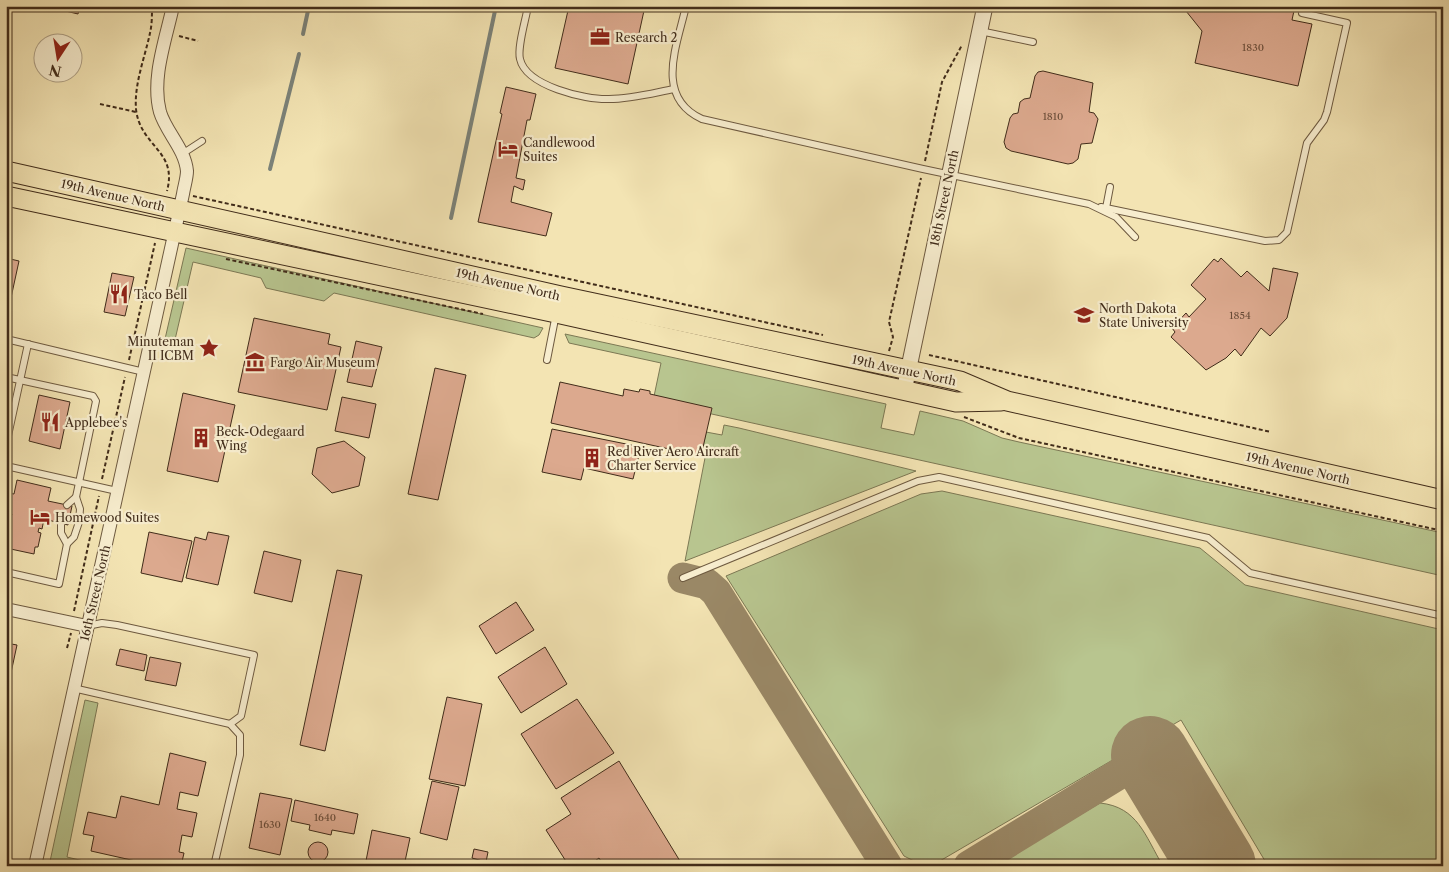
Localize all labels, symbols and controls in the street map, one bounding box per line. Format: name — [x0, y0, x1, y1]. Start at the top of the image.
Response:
office icon: Research 2 — [589, 26, 611, 48]
place label: Research 2 — [615, 30, 678, 45]
north arrow — [32, 32, 82, 82]
house number: 1830 — [1242, 41, 1264, 54]
text: N — [47, 61, 63, 81]
house number: 1810 — [1043, 110, 1063, 123]
place label: Candlewood Suites — [523, 135, 596, 164]
hotel icon: Candlewood Suites — [497, 138, 519, 160]
street label: 18th Street North — [926, 148, 962, 248]
street label: 19th Avenue North — [60, 176, 167, 214]
street label: 19th Avenue North — [455, 265, 562, 303]
restaurant icon: Taco Bell — [108, 283, 130, 305]
place label: Taco Bell — [134, 287, 188, 302]
place label: North Dakota State University — [1099, 301, 1189, 330]
school or university icon: North Dakota State University — [1073, 304, 1095, 326]
house number: 1854 — [1229, 309, 1251, 322]
place label: Minuteman II ICBM — [127, 334, 194, 363]
place icon: Minuteman II ICBM — [198, 337, 220, 359]
museum icon: Fargo Air Museum — [244, 351, 266, 373]
street label: 19th Avenue North — [851, 352, 958, 388]
place label: Fargo Air Museum — [270, 355, 375, 370]
restaurant icon: Applebee's — [39, 411, 61, 433]
place label: Applebee's — [64, 415, 127, 430]
place label: Beck-Odegaard Wing — [215, 424, 305, 453]
building icon: Beck-Odegaard Wing — [190, 427, 212, 449]
place label: Red River Aero Aircraft Charter Service — [607, 444, 740, 473]
building icon: Red River Aero Aircraft Charter Service — [581, 447, 603, 469]
street label: 19th Avenue North — [1245, 449, 1352, 487]
hotel icon: Homewood Suites — [29, 506, 51, 528]
place label: Homewood Suites — [55, 510, 159, 525]
street label: 16th Street North — [77, 543, 113, 642]
house number: 1640 — [314, 811, 336, 824]
house number: 1630 — [259, 818, 281, 831]

